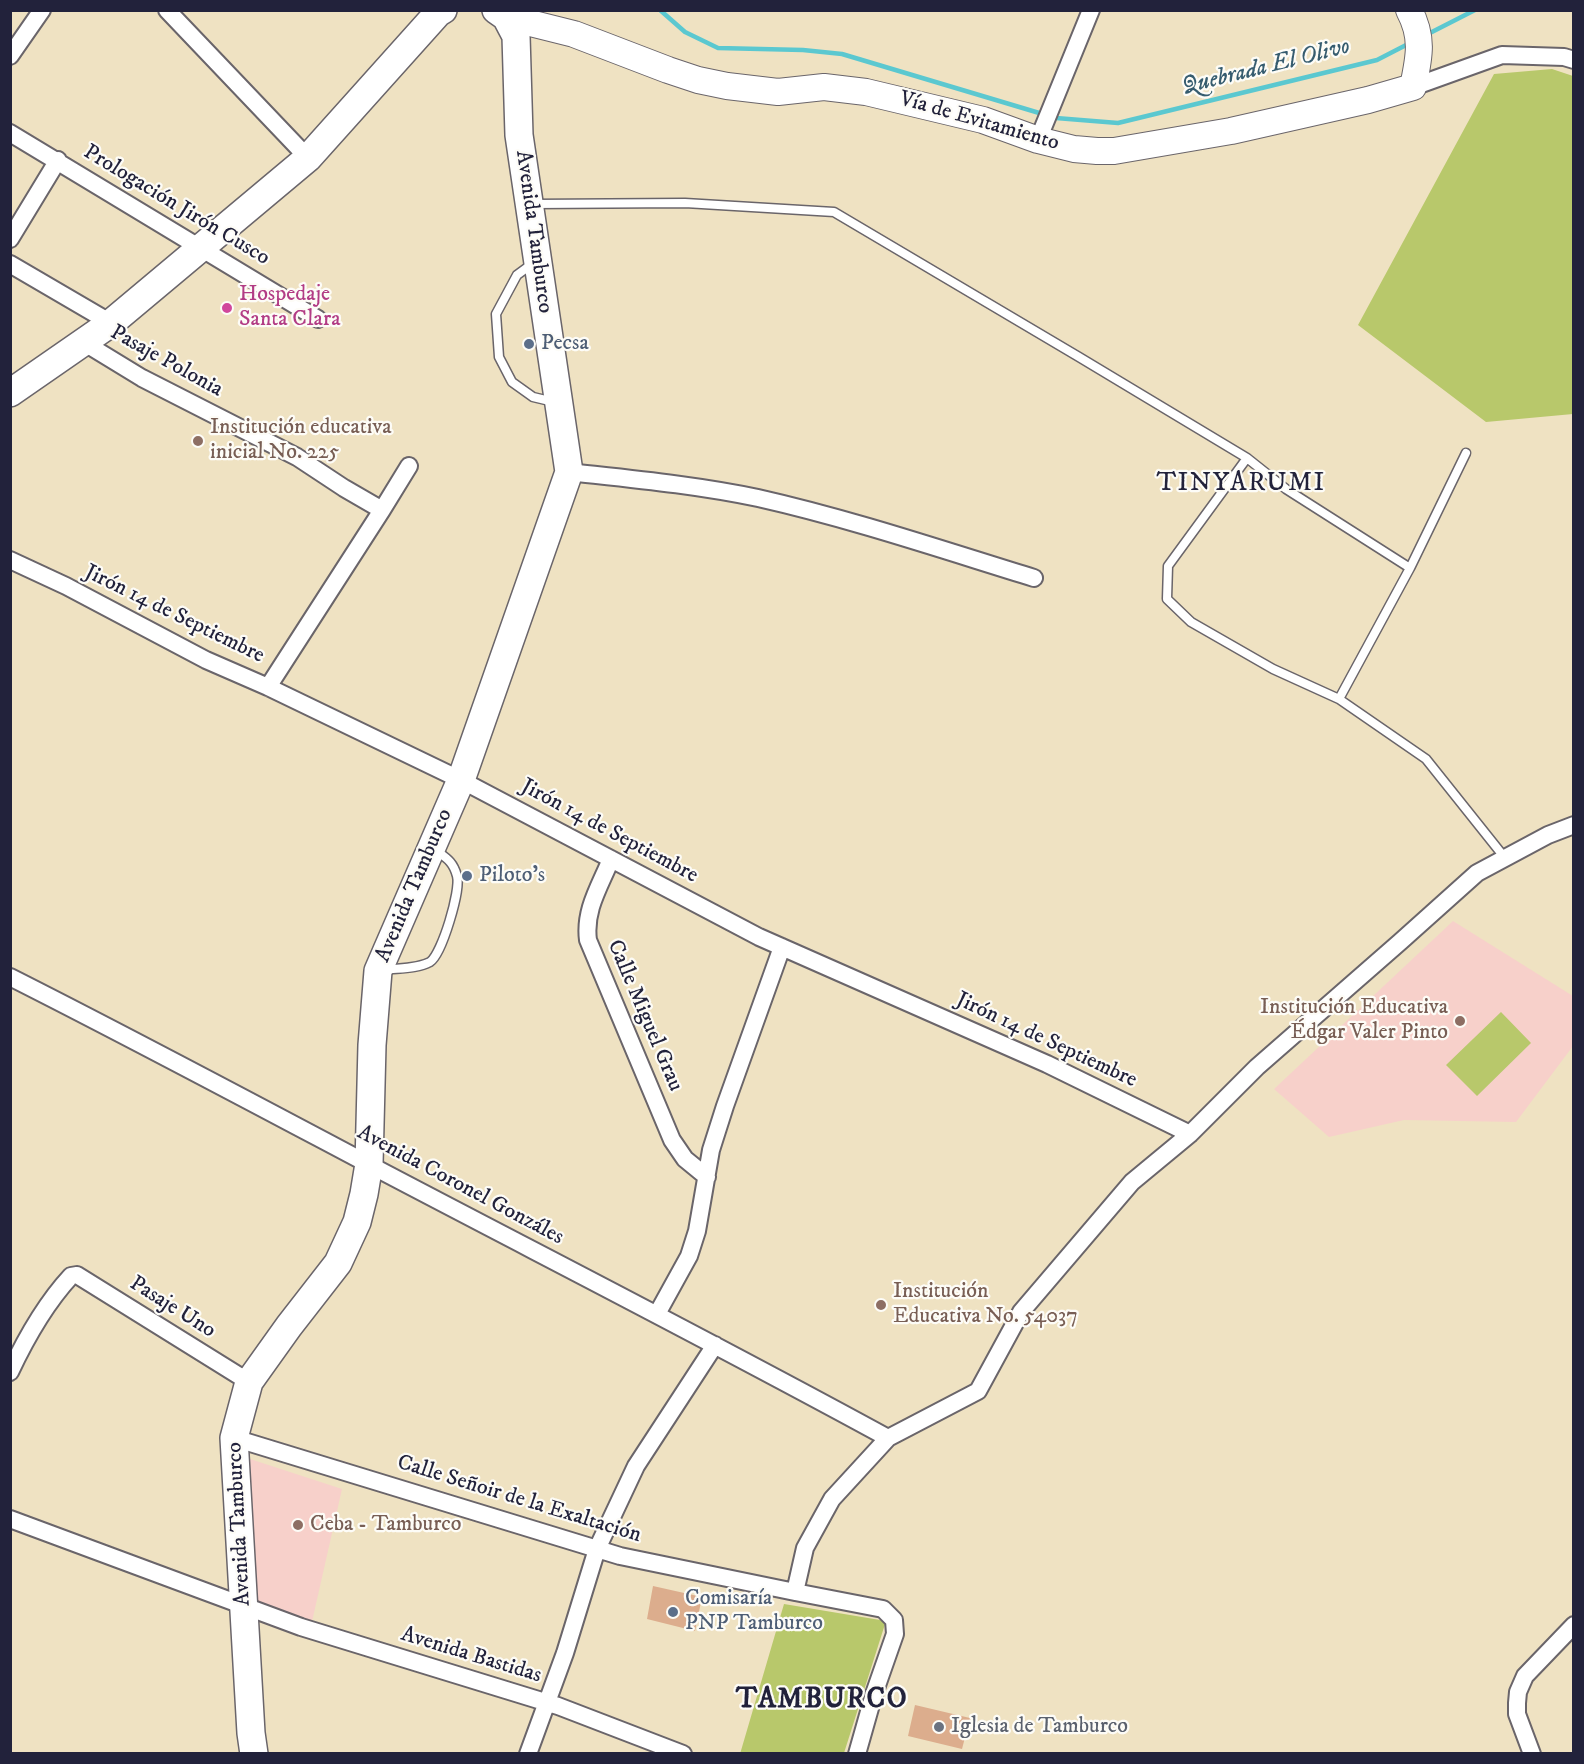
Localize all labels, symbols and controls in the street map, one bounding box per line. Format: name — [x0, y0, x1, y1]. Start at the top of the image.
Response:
water label: Quebrada El Olivo — [1179, 33, 1353, 103]
street label: Vía de Evitamiento — [896, 87, 1062, 157]
street label: Prologación Jirón Cusco — [78, 140, 274, 272]
street label: Avenida Tamburco — [509, 149, 557, 315]
place label: Hospedaje Santa Clara — [239, 282, 340, 334]
marker: Hospedaje Santa Clara — [220, 301, 234, 315]
street label: Pasaje Polonia — [105, 320, 227, 404]
place label: Pecsa — [541, 331, 589, 357]
marker: Pecsa — [522, 337, 536, 351]
place label: Institución educativa inicial No. 225 — [210, 415, 392, 466]
marker: Institución educativa inicial No. 225 — [191, 434, 205, 448]
district label: TINYARUMI — [1156, 469, 1326, 501]
street label: Jirón 14 de Septiembre — [80, 560, 268, 670]
street label: Jirón 14 de Septiembre — [516, 774, 702, 890]
street label: Avenida Tamburco — [371, 805, 459, 967]
place label: Piloto's — [479, 863, 545, 889]
marker: Piloto's — [460, 869, 474, 883]
street label: Calle Miguel Grau — [600, 936, 688, 1096]
street label: Jirón 14 de Septiembre — [951, 987, 1141, 1095]
place label: Institución Educativa Édgar Valer Pinto — [1260, 995, 1448, 1046]
marker: Institución Educativa Édgar Valer Pinto — [1453, 1014, 1467, 1028]
street label: Avenida Coronel Gonzáles — [352, 1120, 568, 1252]
street label: Pasaje Uno — [124, 1271, 220, 1345]
place label: Institución Educativa No. 54037 — [893, 1279, 1078, 1330]
marker: Institución Educativa No. 54037 — [874, 1298, 888, 1312]
street label: Avenida Tamburco — [223, 1441, 257, 1607]
street label: Calle Señoir de la Exaltación — [394, 1450, 644, 1550]
place label: Ceba - Tamburco — [310, 1512, 461, 1538]
marker: Ceba - Tamburco — [291, 1518, 305, 1532]
place label: Comisaría PNP Tamburco — [685, 1586, 823, 1638]
marker: Comisaría PNP Tamburco — [666, 1605, 680, 1619]
street label: Avenida Bastidas — [398, 1622, 544, 1690]
district label: TAMBURCO — [736, 1684, 908, 1718]
place label: Iglesia de Tamburco — [951, 1714, 1128, 1740]
marker: Iglesia de Tamburco — [932, 1720, 946, 1734]

